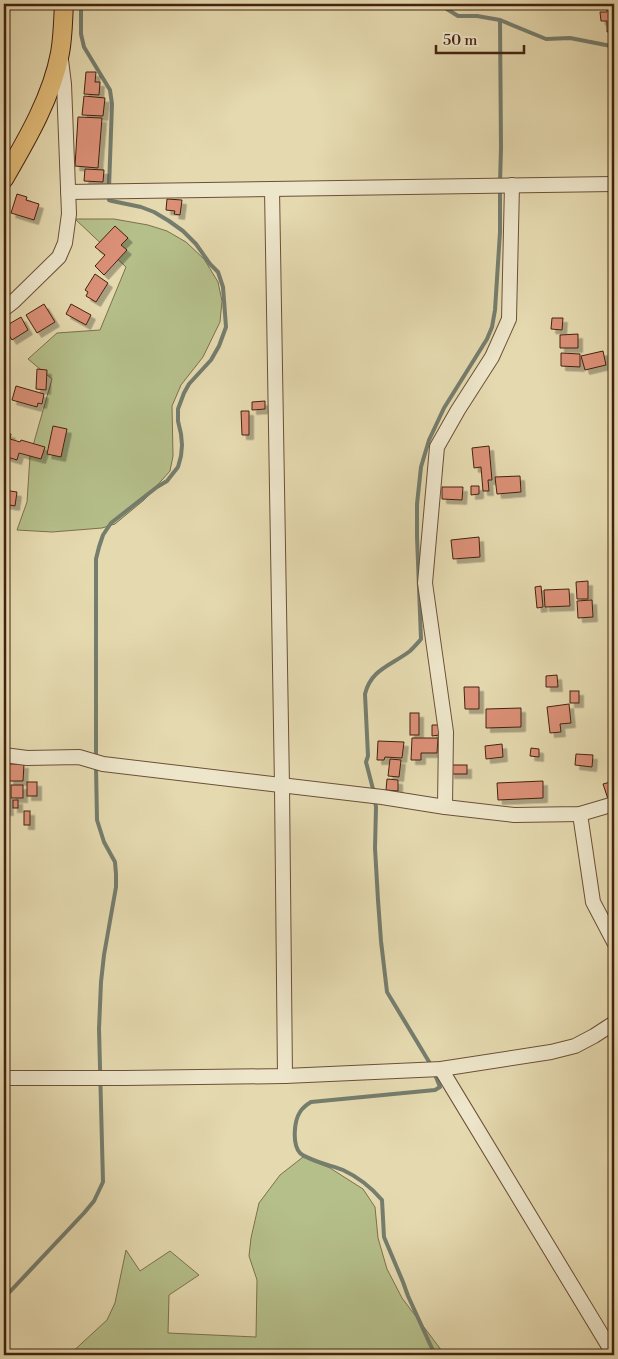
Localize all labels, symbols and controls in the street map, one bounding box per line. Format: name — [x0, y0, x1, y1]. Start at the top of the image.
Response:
scale bar — [436, 22, 523, 54]
text: 50 m — [443, 31, 477, 50]

